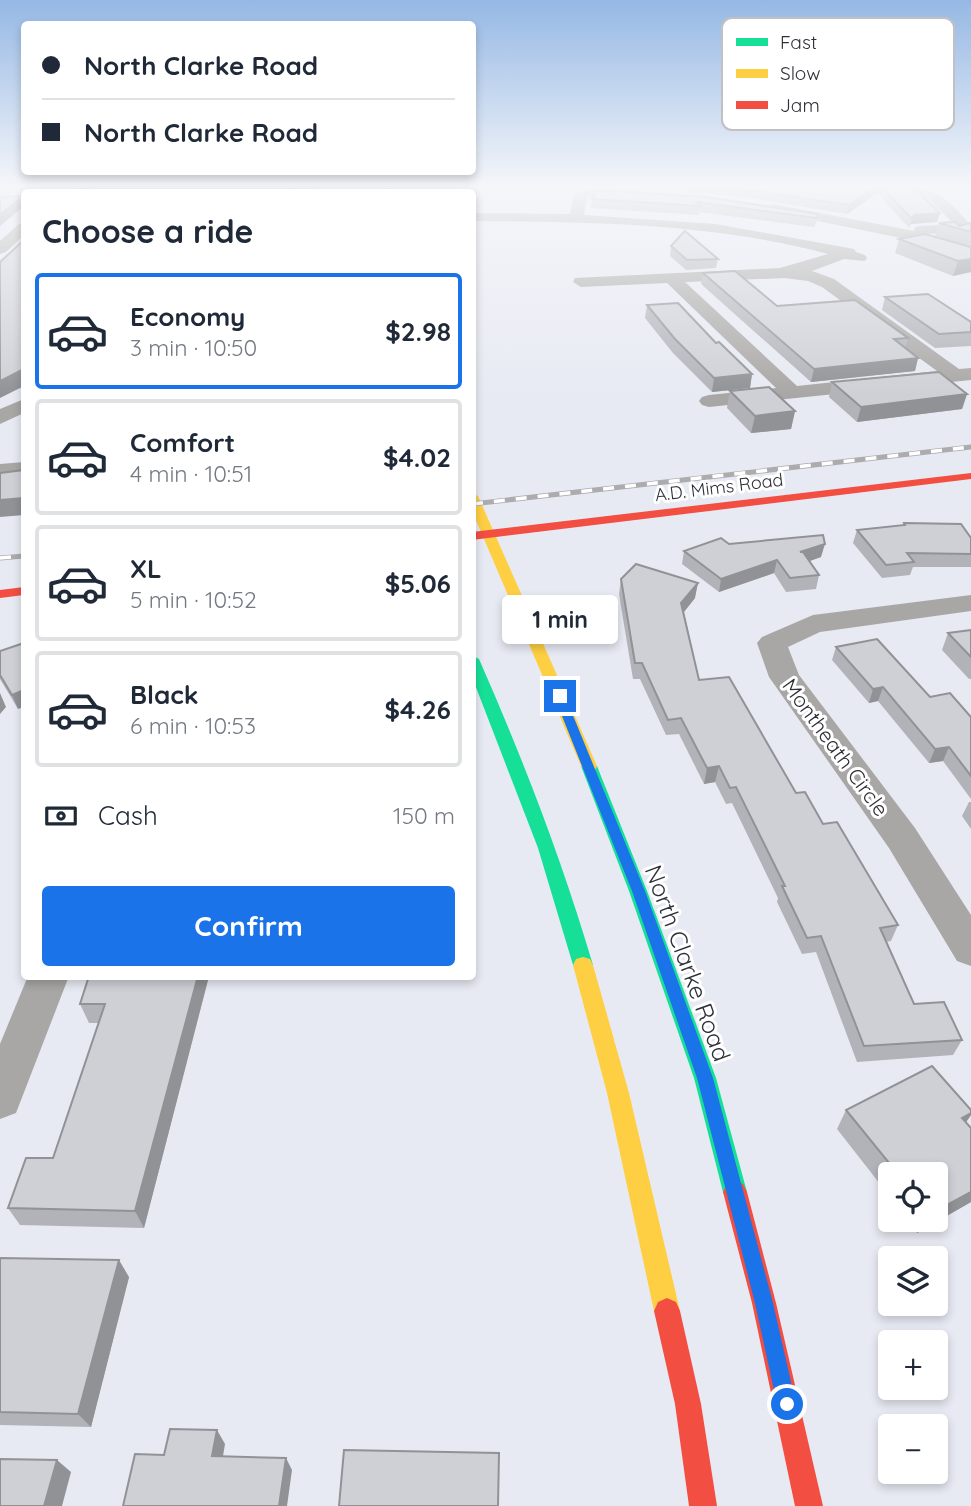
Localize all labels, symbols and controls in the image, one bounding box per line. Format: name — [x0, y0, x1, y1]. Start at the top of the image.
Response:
legend — [722, 18, 954, 130]
text: Fast — [780, 30, 817, 54]
text: North Clarke Road — [84, 49, 318, 82]
text: Slow — [780, 61, 821, 85]
text: Jam — [780, 93, 820, 117]
text: North Clarke Road — [84, 116, 318, 149]
text: Choose a ride — [42, 211, 254, 251]
icon: car — [46, 300, 109, 363]
text: Economy — [130, 300, 245, 333]
text: $2.98 — [385, 315, 451, 348]
text: 3 min · 10:50 — [130, 333, 257, 362]
icon: car — [46, 426, 109, 489]
text: Comfort — [130, 426, 235, 459]
text: $4.02 — [383, 441, 451, 474]
text: 4 min · 10:51 — [130, 459, 252, 488]
street label: A.D. Mims Road — [653, 468, 785, 506]
icon: car — [46, 552, 109, 615]
text: XL — [130, 552, 162, 585]
text: $5.06 — [385, 567, 451, 600]
text: 5 min · 10:52 — [130, 585, 257, 614]
callout: 1 min — [502, 594, 618, 644]
text: 1 min — [532, 605, 588, 634]
street label: Montheath Circle — [777, 673, 895, 821]
icon: car — [46, 678, 109, 741]
text: Black — [130, 678, 199, 711]
route end — [544, 680, 576, 712]
text: $4.26 — [385, 693, 451, 726]
text: 6 min · 10:53 — [130, 711, 256, 740]
icon: cash — [42, 797, 80, 835]
text: Cash — [98, 799, 158, 832]
text: 150 m — [393, 801, 455, 830]
street label: North Clarke Road — [639, 861, 737, 1065]
button: Confirm — [42, 886, 455, 966]
map controls — [878, 1162, 948, 1484]
button: locate — [878, 1162, 948, 1232]
button: layers — [878, 1246, 948, 1316]
button: + — [878, 1330, 948, 1400]
route start — [771, 1388, 803, 1420]
button: − — [878, 1414, 948, 1484]

